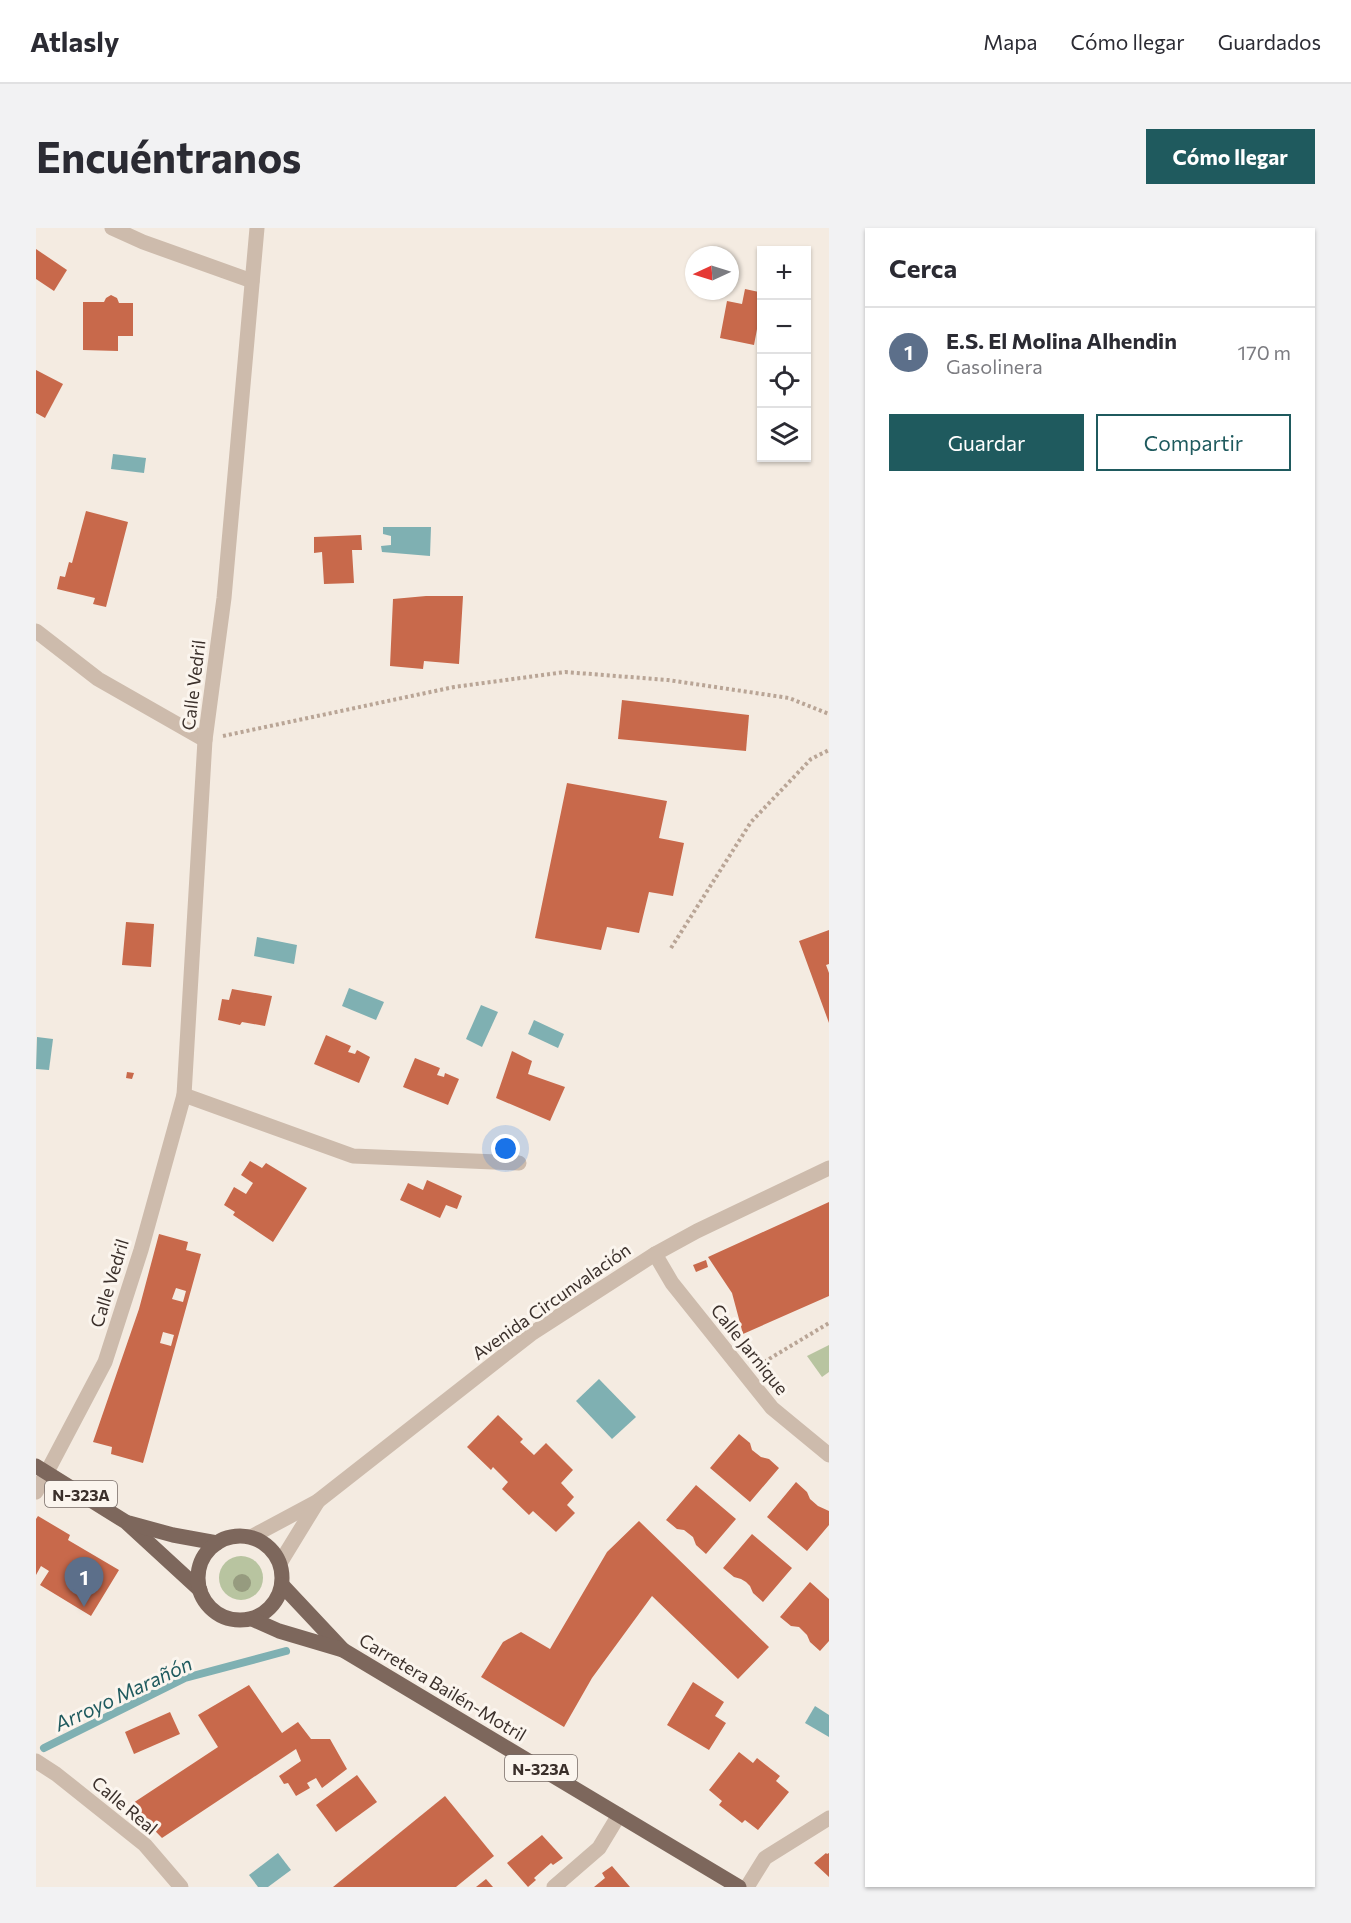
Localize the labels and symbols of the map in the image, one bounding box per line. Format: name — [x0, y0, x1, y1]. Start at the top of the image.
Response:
north arrow — [685, 246, 739, 300]
street label: Calle Vedril — [177, 638, 209, 732]
your location — [491, 1134, 520, 1163]
street label: Calle Vedril — [85, 1236, 133, 1330]
street label: Avenida Circunvalación — [468, 1238, 634, 1364]
street label: Calle Jarnique — [707, 1299, 793, 1399]
road number: N-323A — [45, 1481, 117, 1507]
pin: 1 — [64, 1558, 104, 1607]
street label: Carretera Bailén-Motril — [355, 1628, 531, 1746]
water label: Arroyo Marañón — [49, 1651, 196, 1736]
road number: N-323A — [505, 1755, 577, 1781]
street label: Calle Real — [88, 1771, 162, 1839]

